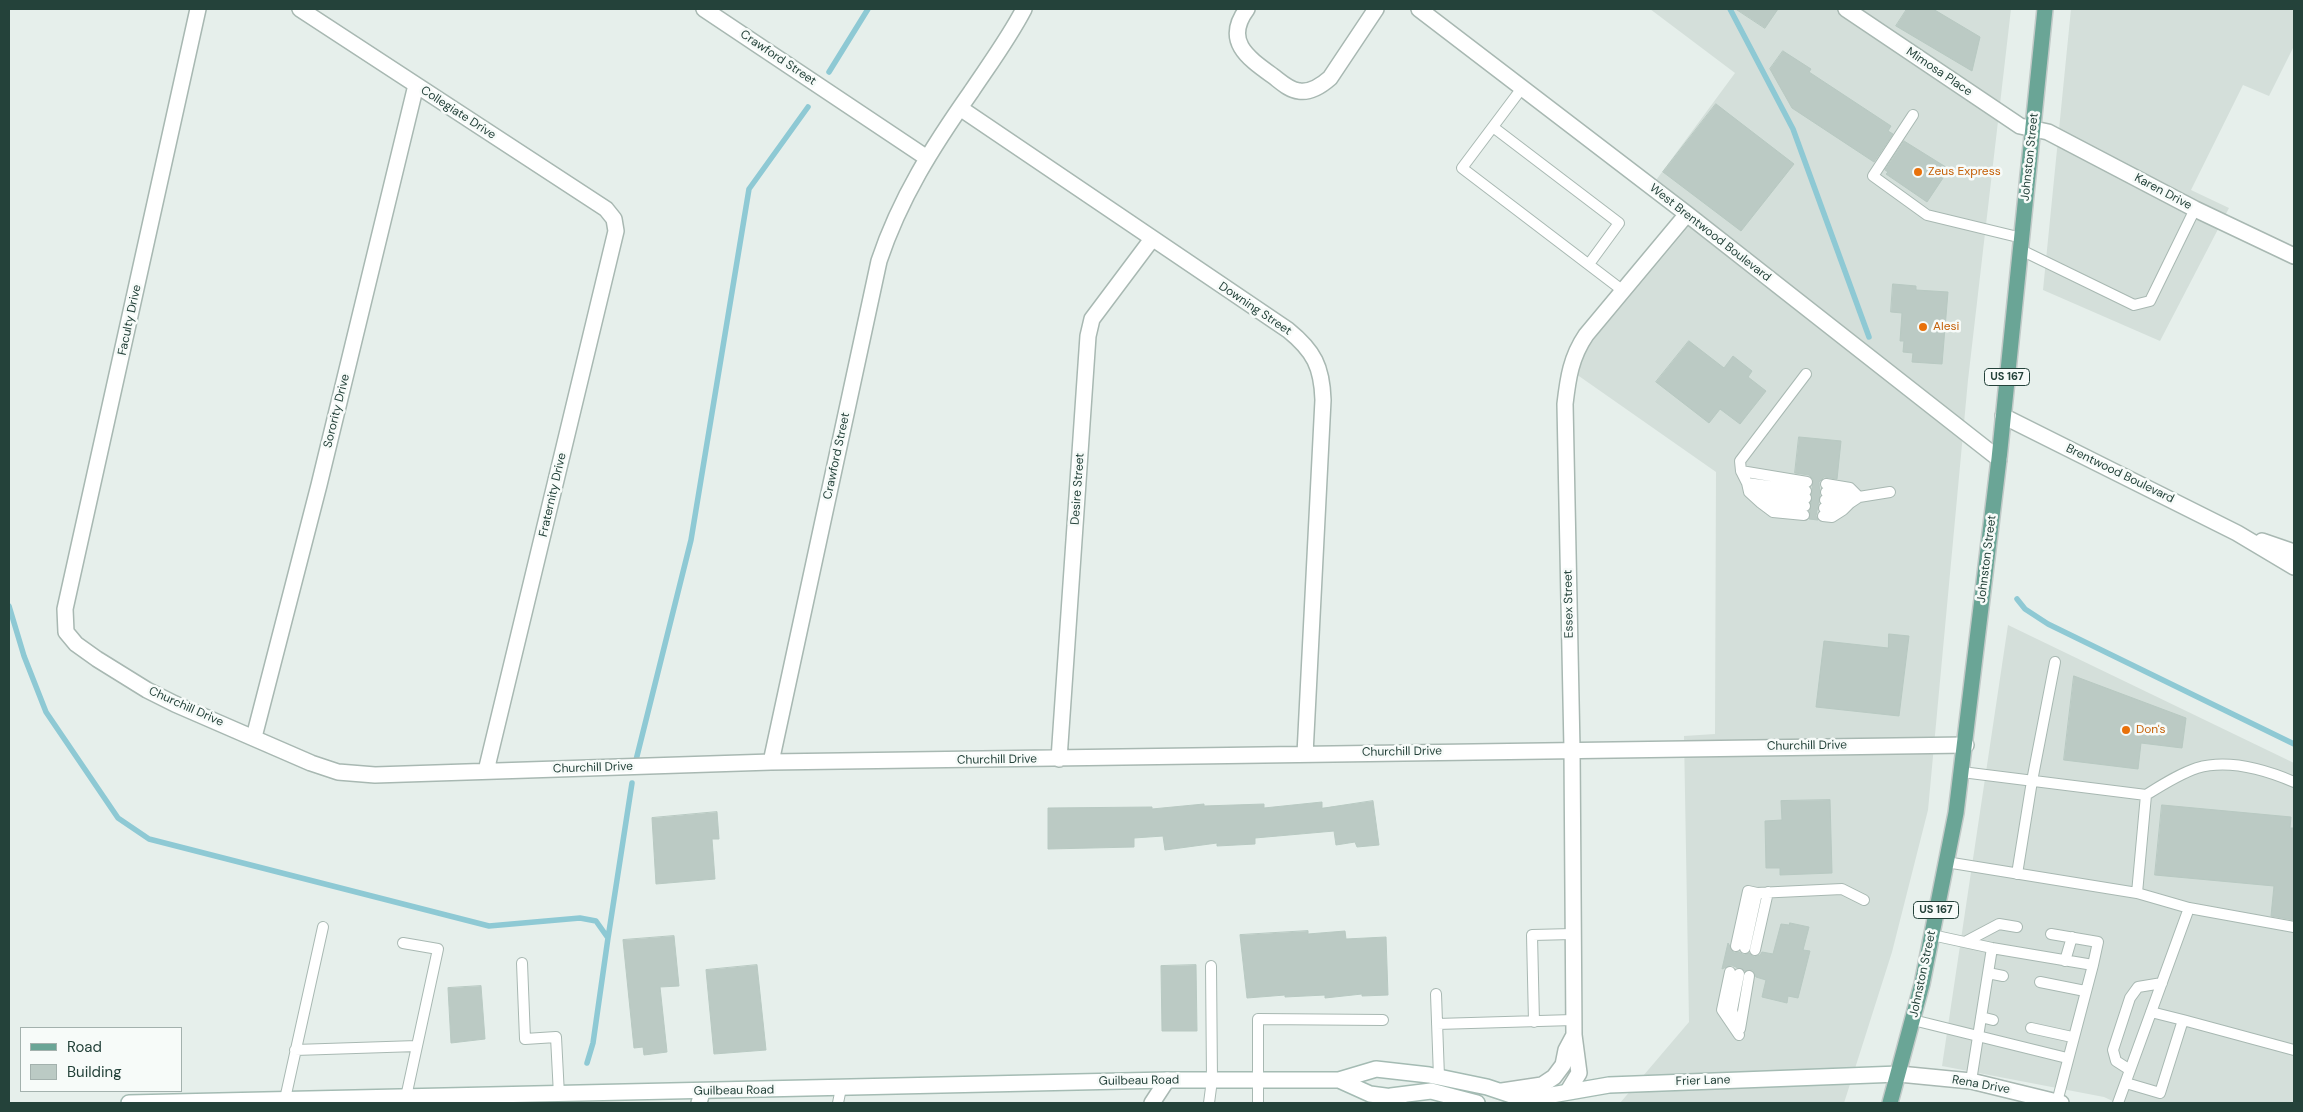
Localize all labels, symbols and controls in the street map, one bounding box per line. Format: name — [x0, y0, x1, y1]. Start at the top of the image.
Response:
street label: Crawford Street — [737, 27, 819, 89]
street label: Mimosa Place — [1903, 45, 1975, 99]
street label: Collegiate Drive — [418, 83, 498, 143]
street label: Johnston Street — [2018, 112, 2042, 202]
place label: Zeus Express — [1928, 165, 2001, 179]
marker: Zeus Express — [1912, 166, 1924, 178]
street label: Karen Drive — [2132, 171, 2194, 213]
street label: West Brentwood Boulevard — [1646, 181, 1774, 285]
street label: Downing Street — [1216, 279, 1294, 339]
street label: Faculty Drive — [115, 283, 145, 357]
place label: Alesi — [1933, 320, 1959, 334]
marker: Alesi — [1917, 321, 1929, 333]
road number: US 167 — [1984, 368, 2030, 386]
street label: Sorority Drive — [321, 373, 353, 449]
street label: Crawford Street — [821, 411, 853, 501]
street label: Brentwood Boulevard — [2064, 442, 2176, 506]
street label: Fraternity Drive — [536, 452, 570, 538]
street label: Desire Street — [1068, 452, 1088, 526]
street label: Johnston Street — [1974, 514, 2000, 604]
street label: Essex Street — [1561, 570, 1577, 638]
street label: Churchill Drive — [146, 684, 226, 730]
place label: Don's — [2136, 723, 2166, 737]
marker: Don's — [2120, 724, 2132, 736]
street label: Churchill Drive — [1767, 738, 1847, 754]
street label: Churchill Drive — [1362, 744, 1442, 760]
street label: Churchill Drive — [957, 752, 1037, 768]
street label: Churchill Drive — [553, 759, 633, 777]
road number: US 167 — [1914, 902, 1958, 918]
street label: Johnston Street — [1907, 929, 1939, 1019]
legend — [20, 1027, 182, 1092]
text: Road — [67, 1037, 102, 1057]
text: Building — [67, 1062, 122, 1082]
street label: Guilbeau Road — [1099, 1073, 1179, 1089]
street label: Frier Lane — [1675, 1073, 1731, 1089]
street label: Rena Drive — [1951, 1073, 2011, 1097]
street label: Guilbeau Road — [694, 1083, 774, 1099]

